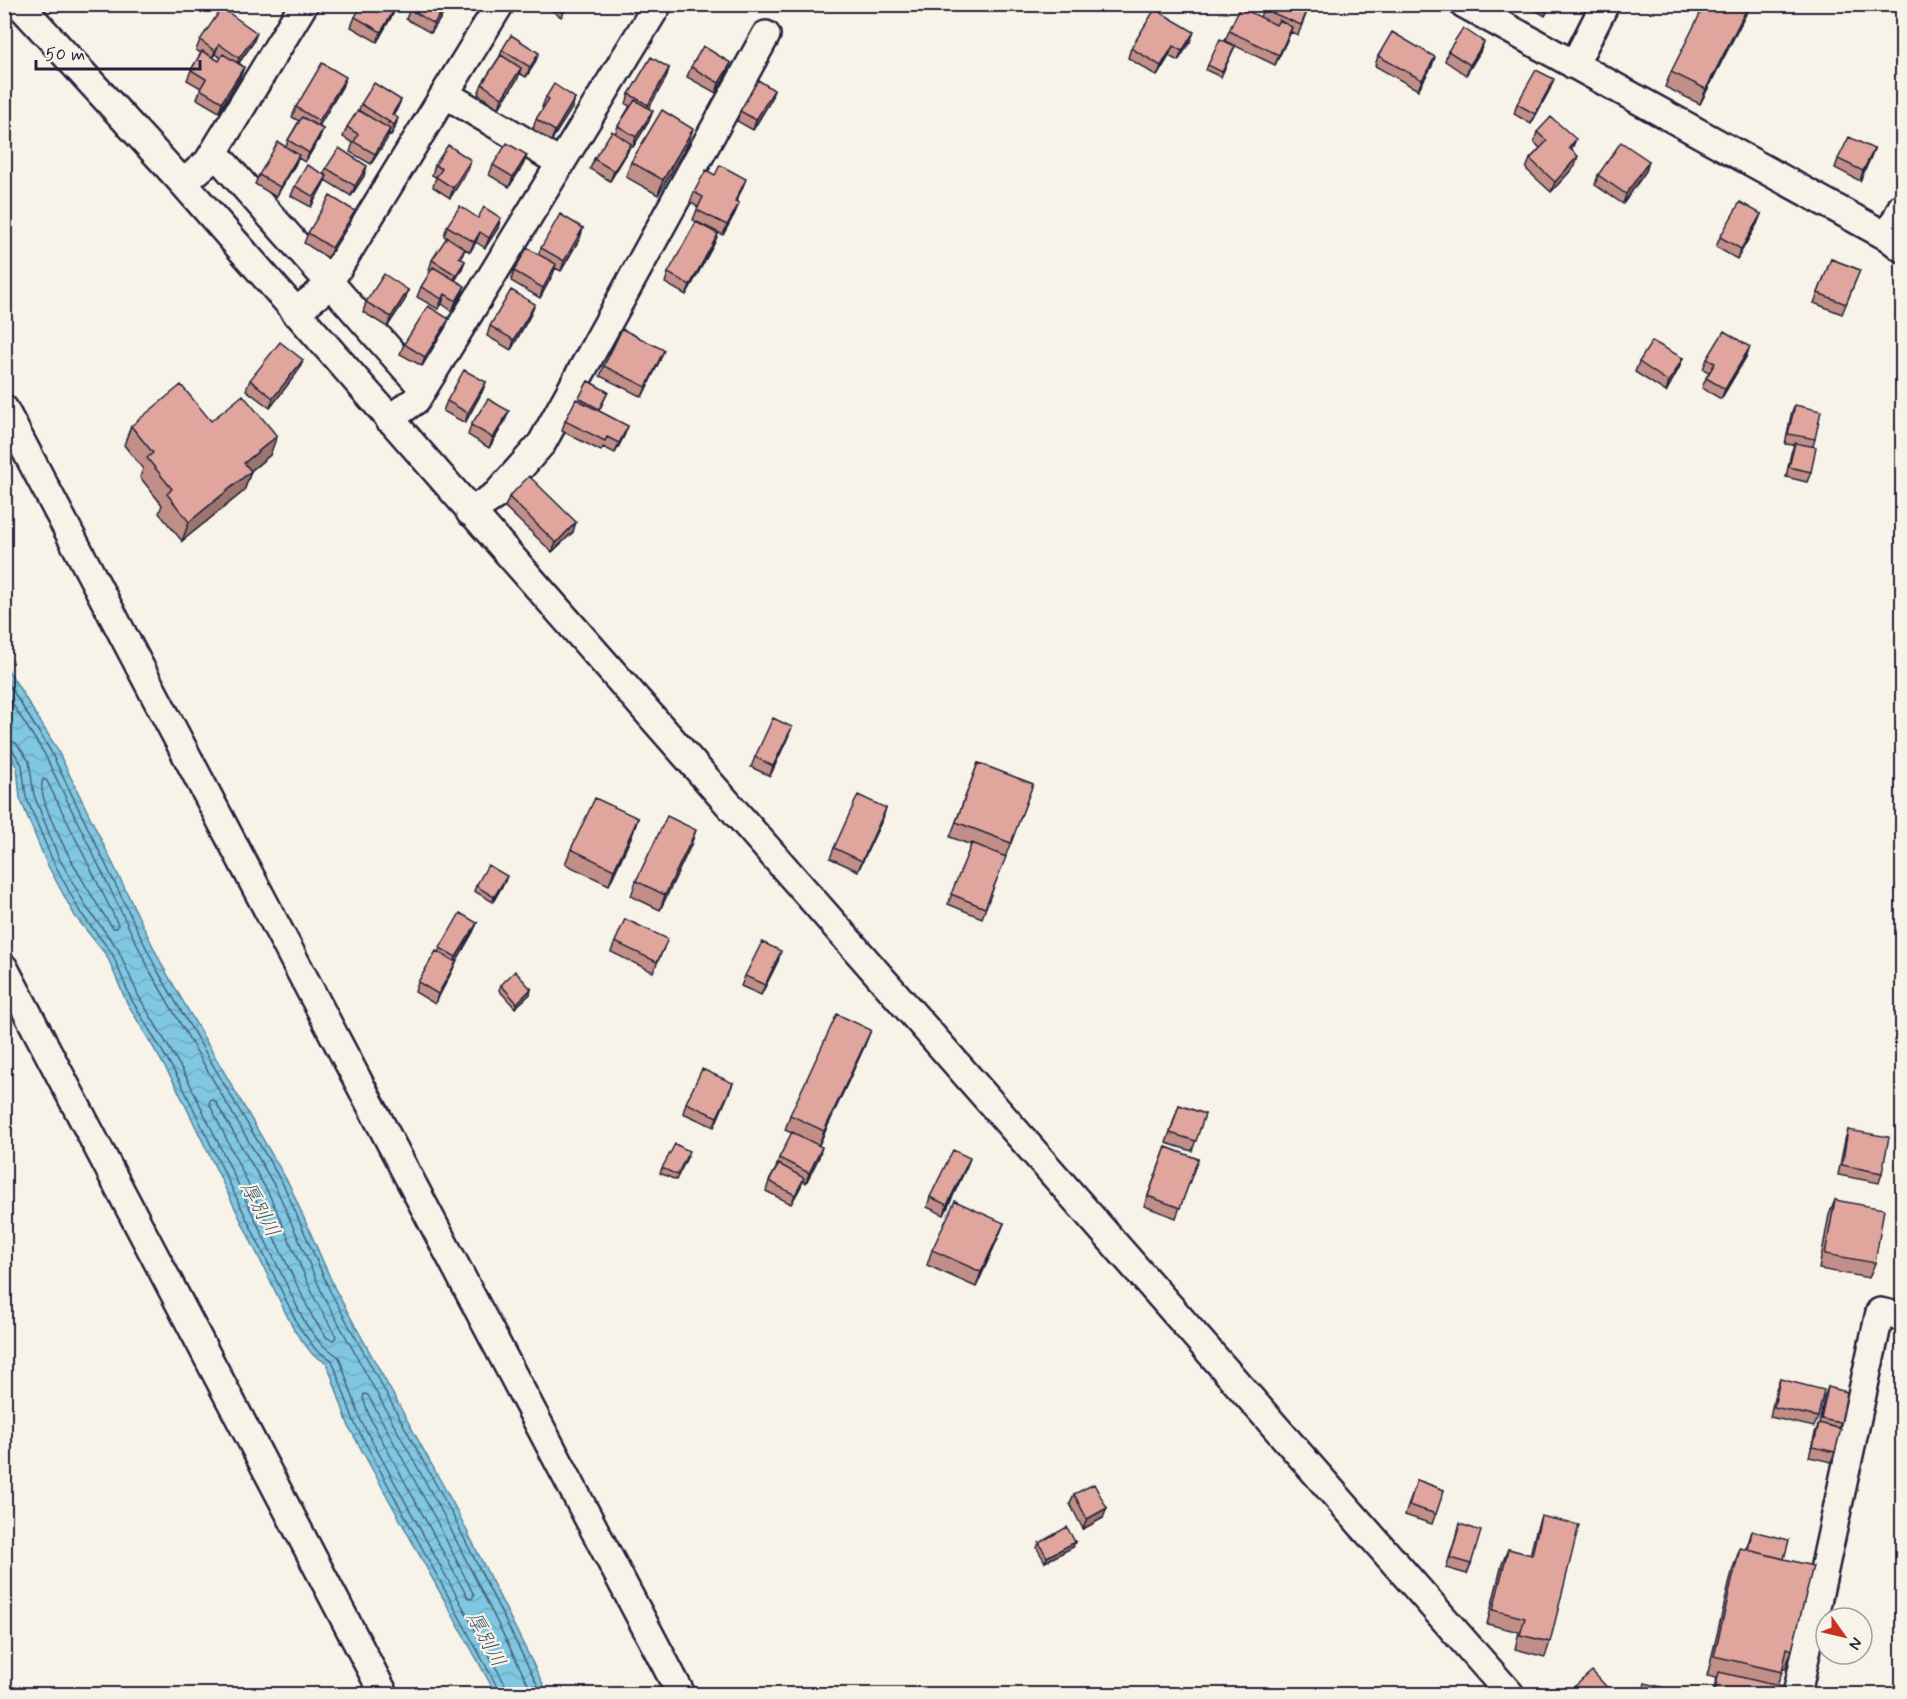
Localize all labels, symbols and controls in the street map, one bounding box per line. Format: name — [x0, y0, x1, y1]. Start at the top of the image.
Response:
scale bar — [36, 33, 200, 71]
text: 50 m — [45, 43, 85, 67]
water label: 厚別川 — [234, 1177, 286, 1243]
north arrow — [1814, 1606, 1874, 1666]
water label: 厚別川 — [460, 1607, 512, 1673]
text: N — [1844, 1633, 1867, 1654]

